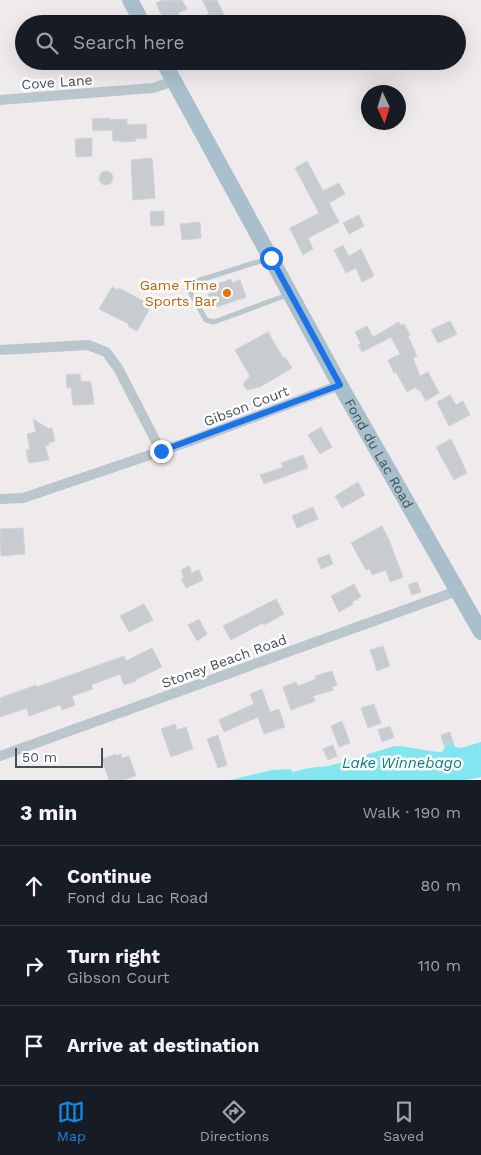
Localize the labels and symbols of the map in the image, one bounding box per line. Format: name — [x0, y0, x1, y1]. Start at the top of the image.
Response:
street label: Cove Lane — [21, 72, 93, 92]
north arrow — [361, 85, 406, 130]
route start — [260, 247, 283, 270]
place label: Game Time Sports Bar — [140, 277, 217, 309]
marker: Game Time Sports Bar — [221, 287, 233, 299]
street label: Gibson Court — [201, 382, 291, 430]
street label: Fond du Lac Road — [341, 396, 417, 511]
route end — [150, 440, 173, 463]
street label: Stoney Beach Road — [159, 631, 289, 691]
scale bar — [15, 745, 102, 768]
water label: Lake Winnebago — [342, 754, 462, 772]

